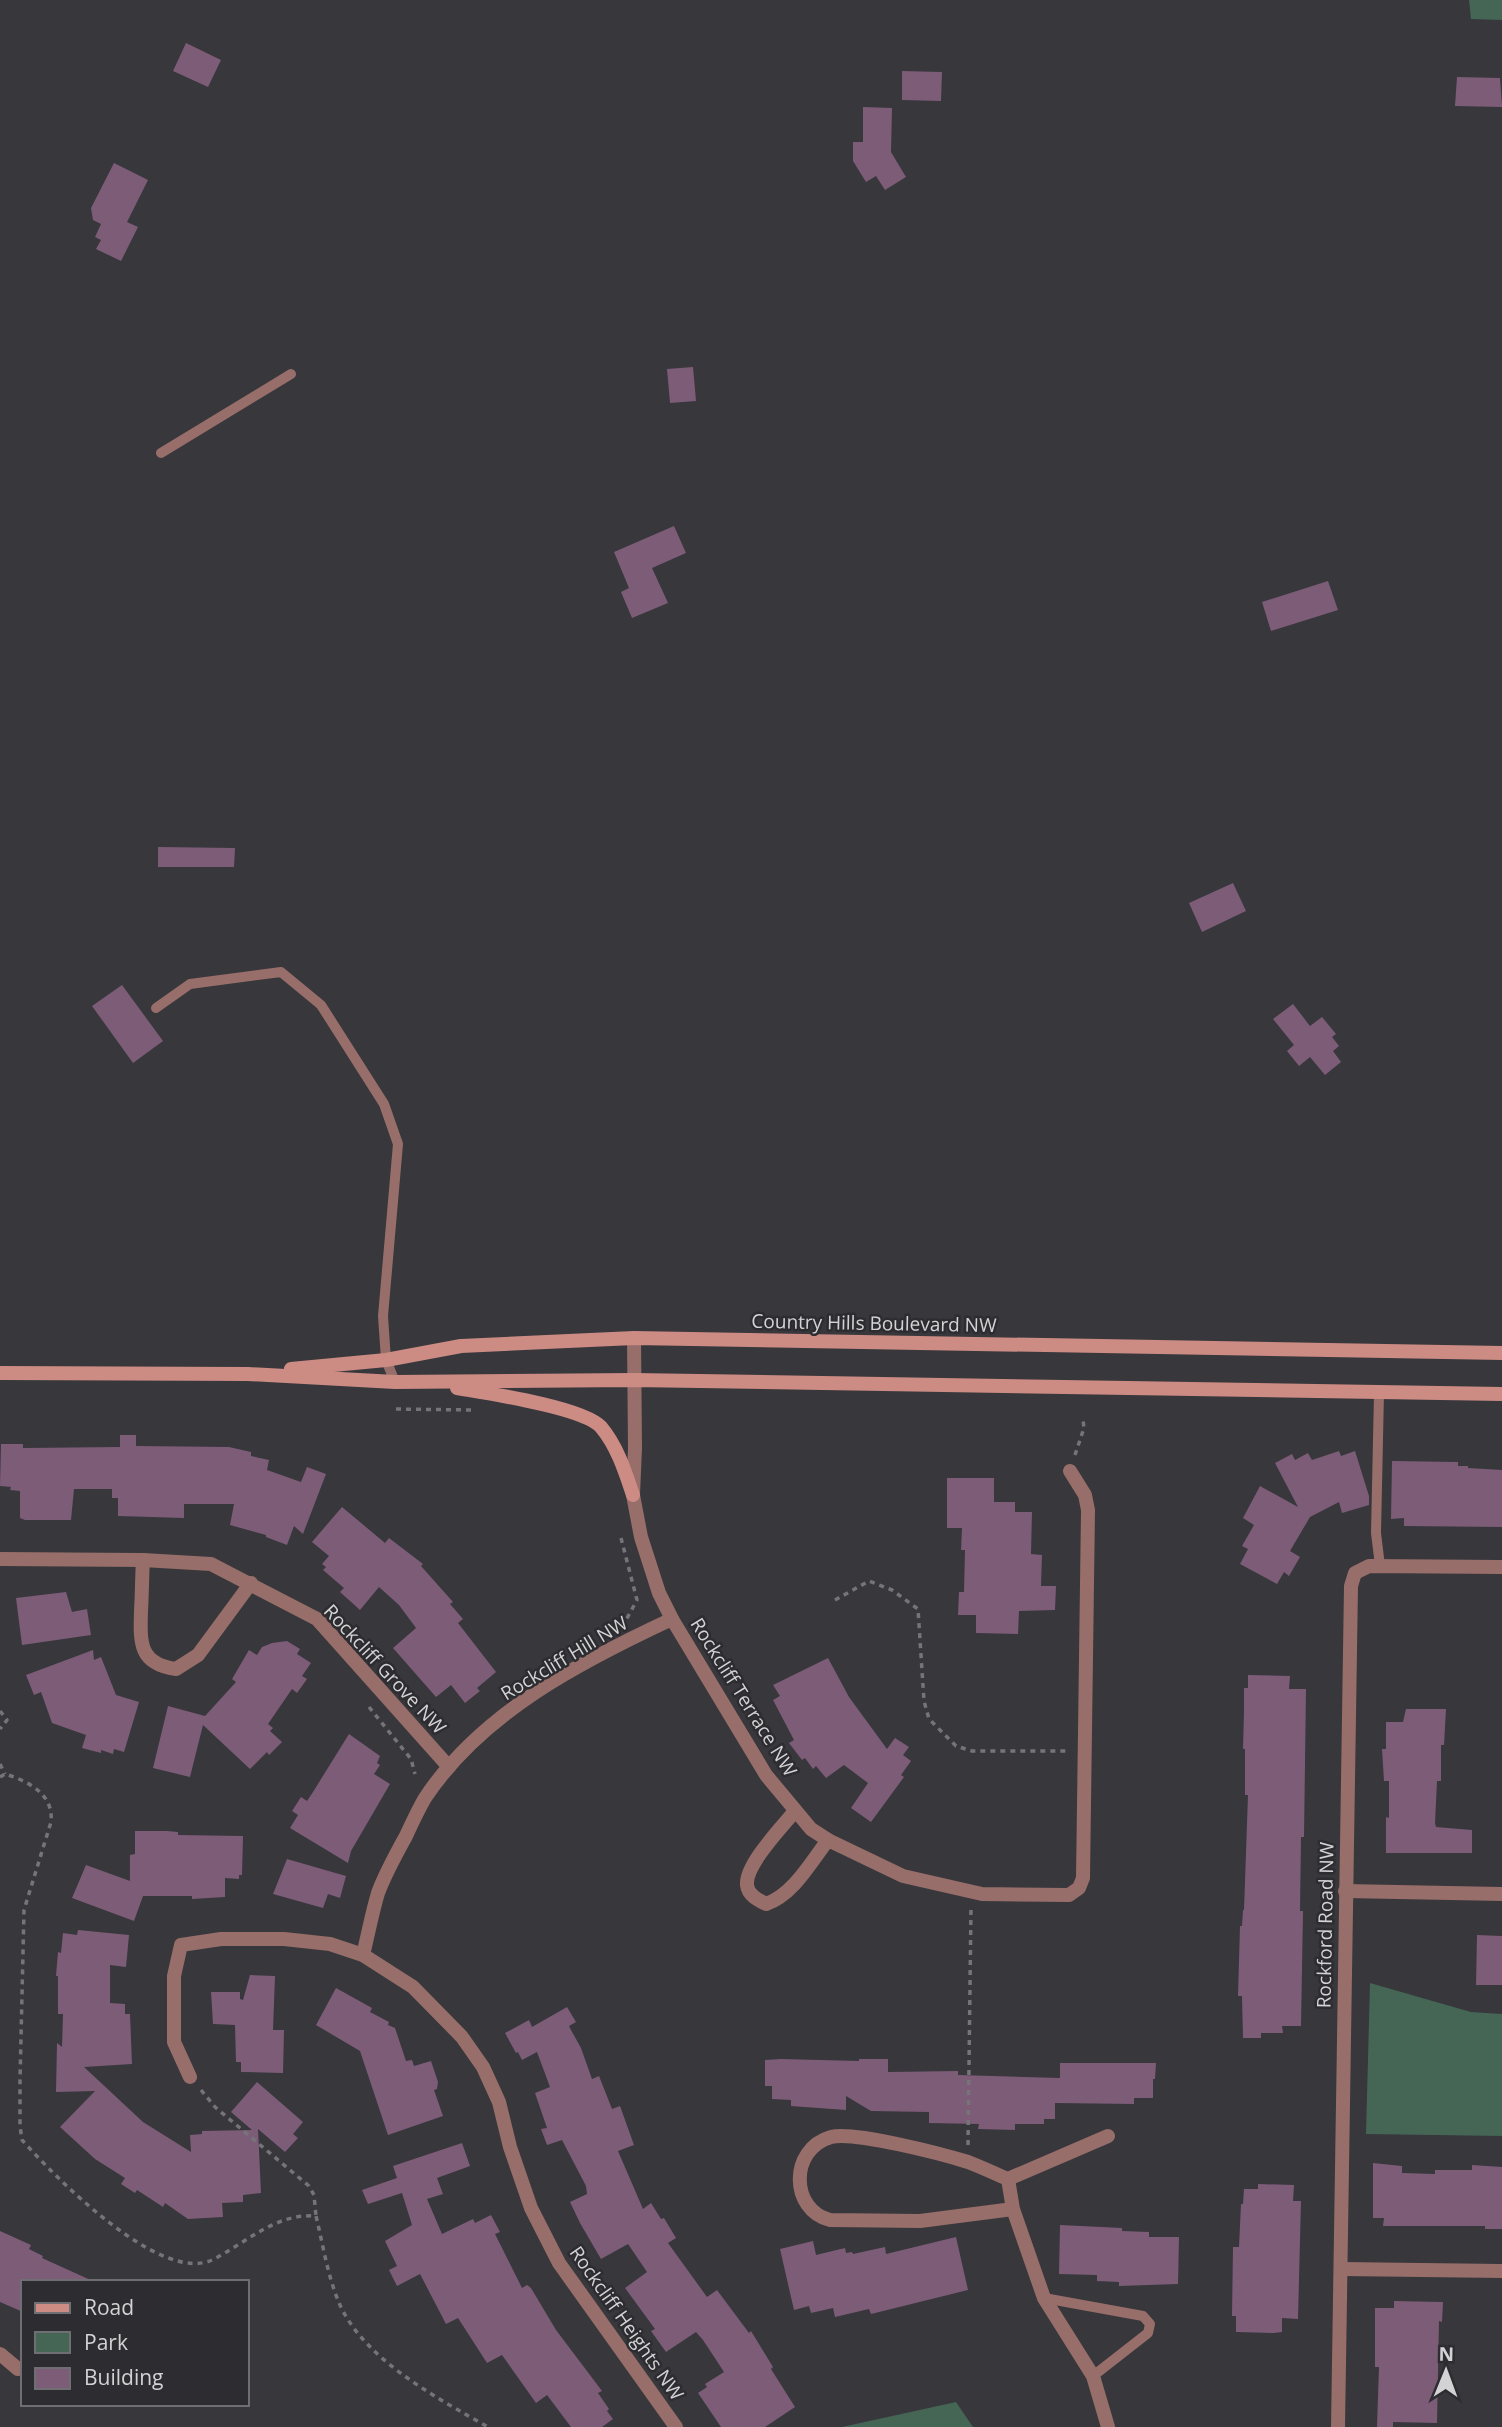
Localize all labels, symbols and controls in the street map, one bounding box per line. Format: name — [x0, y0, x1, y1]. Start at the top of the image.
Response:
street label: Country Hills Boulevard NW — [751, 1308, 997, 1338]
street label: Rockcliff Grove NW — [318, 1598, 452, 1740]
street label: Rockcliff Hill NW — [496, 1610, 633, 1706]
street label: Rockcliff Terrace NW — [685, 1613, 804, 1782]
street label: Rockford Road NW — [1311, 1841, 1339, 2008]
street label: Rockcliff Heights NW — [564, 2241, 690, 2406]
legend — [21, 2280, 248, 2406]
text: Road — [84, 2293, 134, 2321]
text: Park — [84, 2328, 128, 2356]
north arrow — [1411, 2336, 1481, 2406]
text: N — [1438, 2341, 1454, 2367]
text: Building — [84, 2363, 163, 2391]

